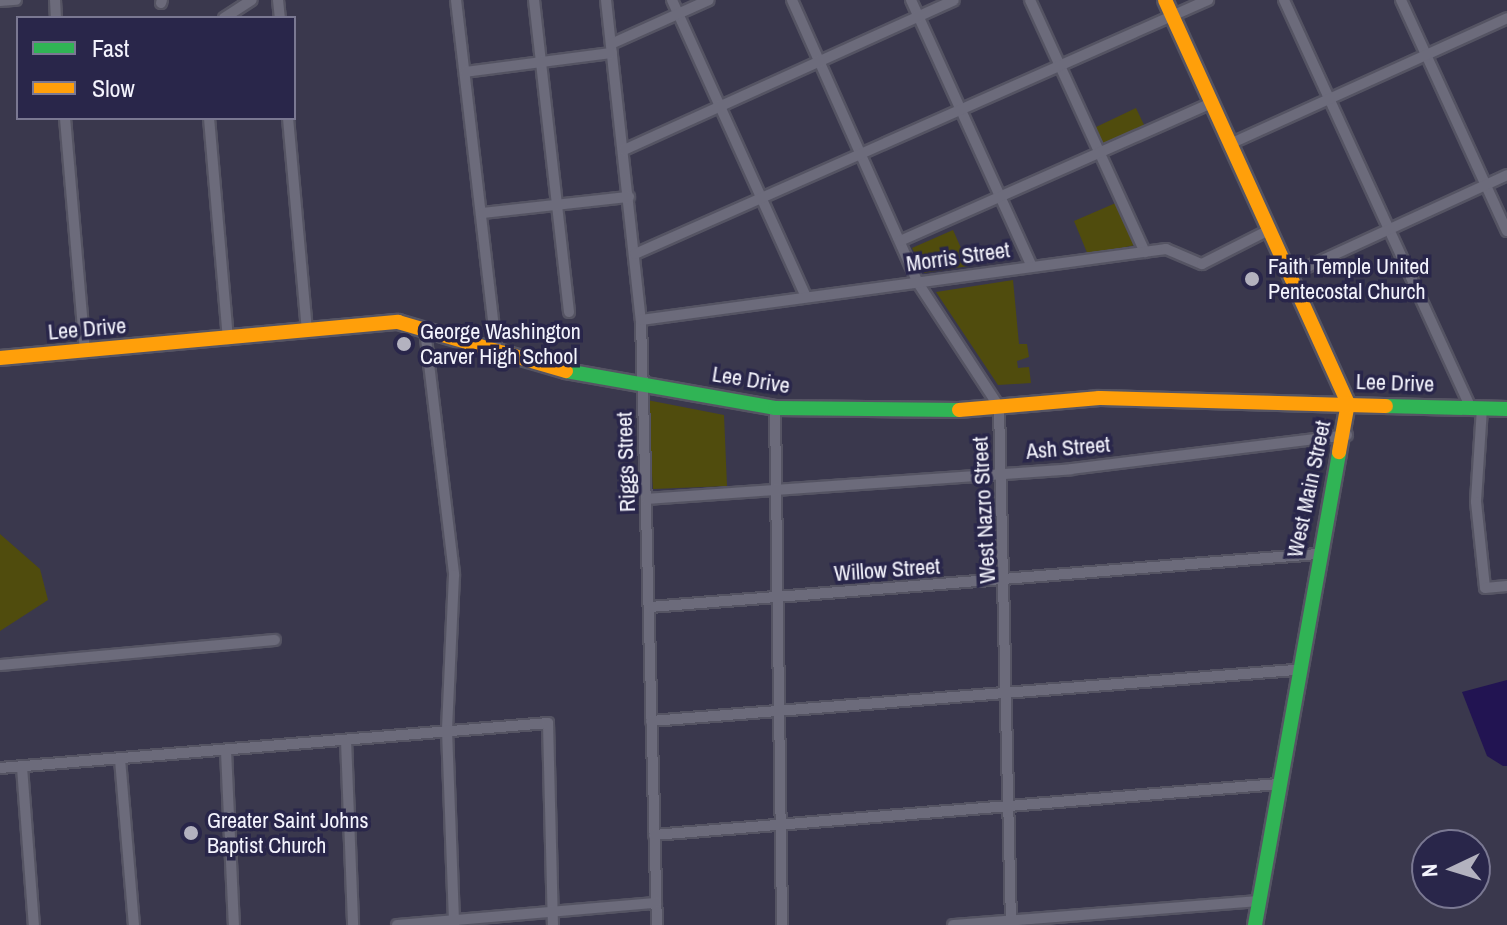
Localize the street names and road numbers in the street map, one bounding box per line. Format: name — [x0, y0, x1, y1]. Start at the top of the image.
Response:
street label: Morris Street — [905, 237, 1011, 277]
street label: Lee Drive — [47, 312, 127, 346]
street label: Lee Drive — [710, 361, 792, 399]
street label: Lee Drive — [1355, 368, 1435, 398]
street label: Riggs Street — [611, 411, 641, 513]
street label: West Main Street — [1282, 418, 1336, 560]
street label: Ash Street — [1025, 431, 1111, 465]
street label: West Nazro Street — [967, 436, 1001, 584]
street label: Willow Street — [833, 553, 941, 587]

